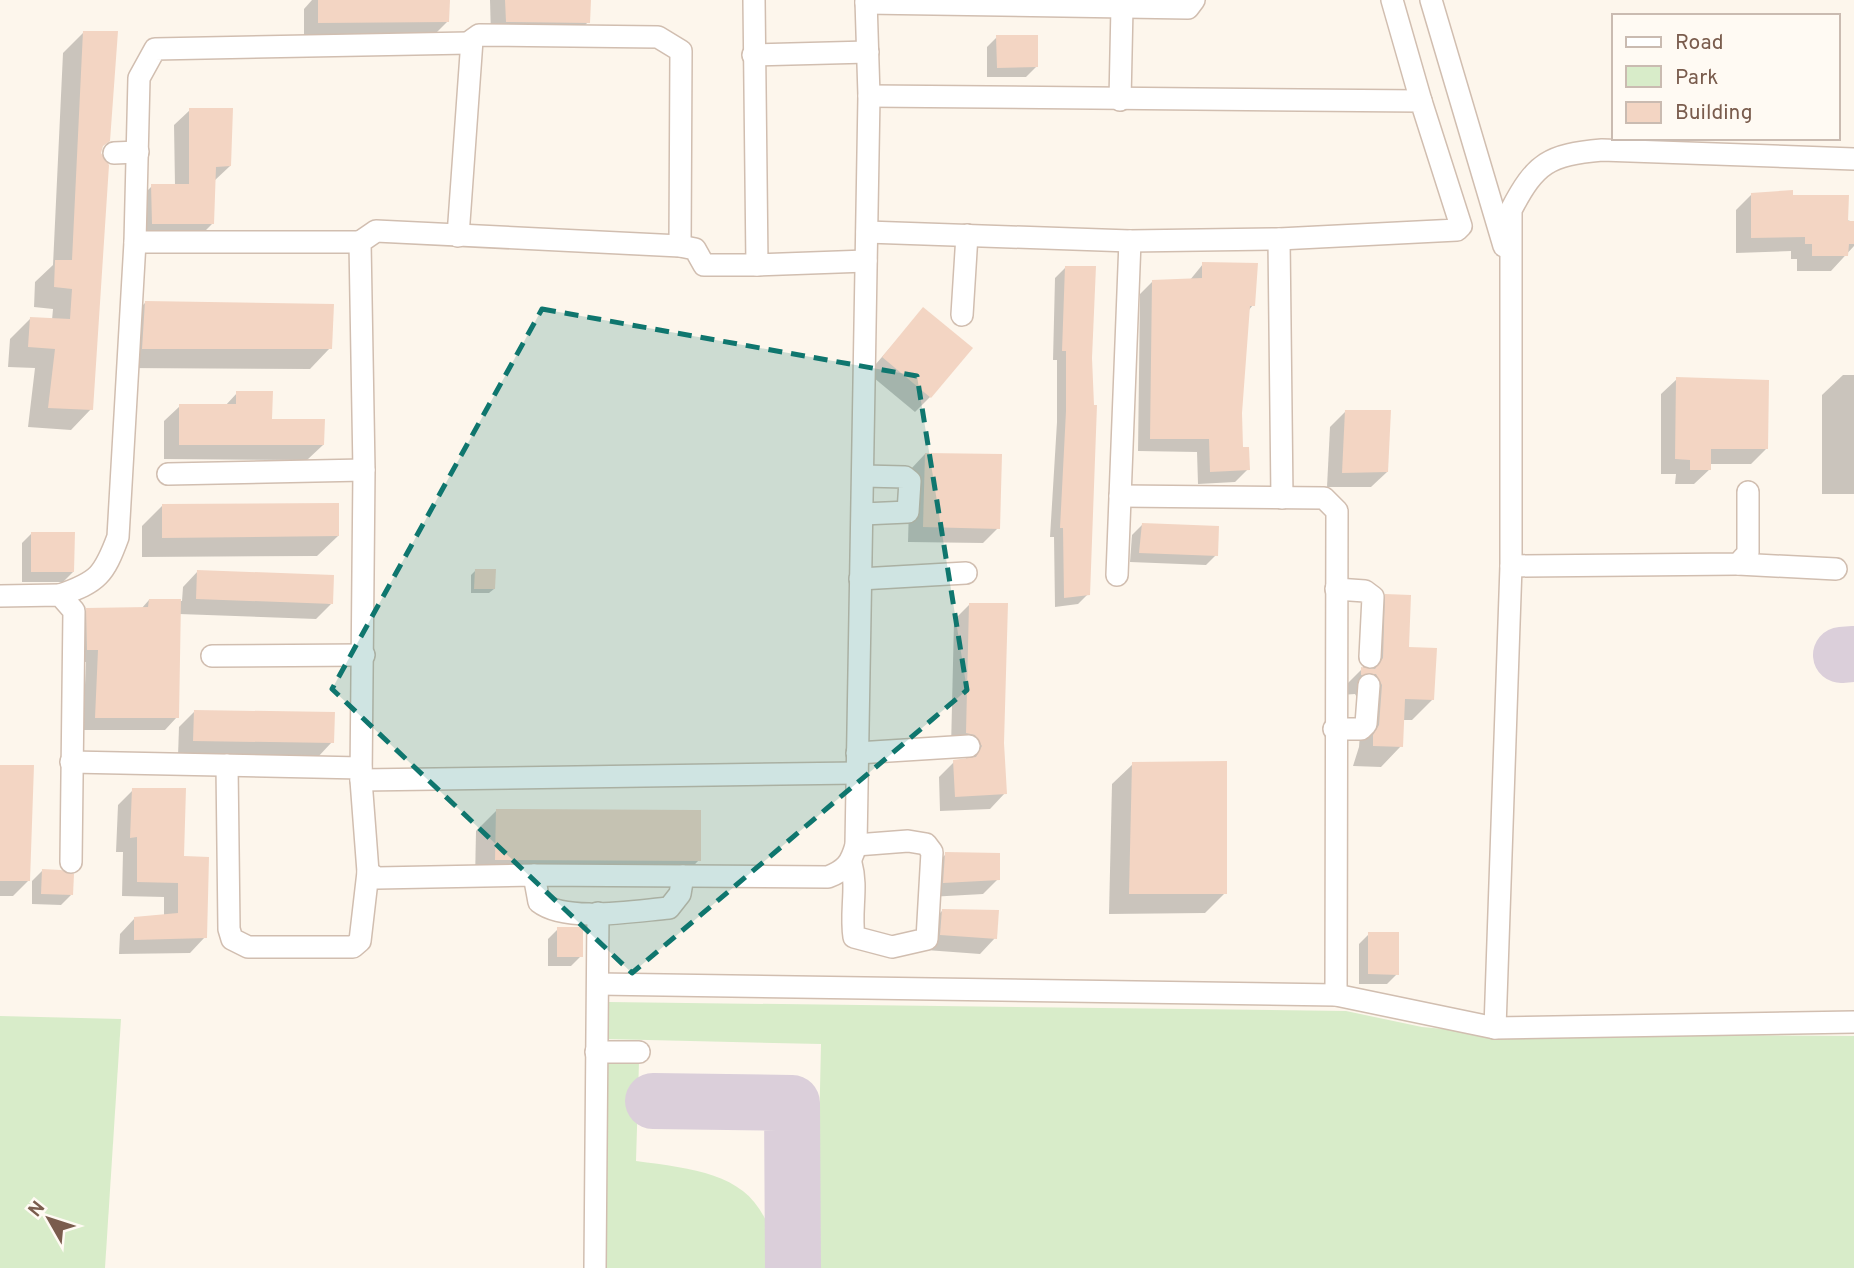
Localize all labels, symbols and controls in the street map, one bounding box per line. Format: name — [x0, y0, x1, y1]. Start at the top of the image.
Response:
legend — [1612, 14, 1840, 140]
text: Road — [1675, 30, 1724, 57]
text: Park — [1675, 65, 1718, 92]
text: Building — [1675, 100, 1753, 127]
north arrow — [14, 1184, 84, 1254]
text: N — [24, 1197, 51, 1222]

